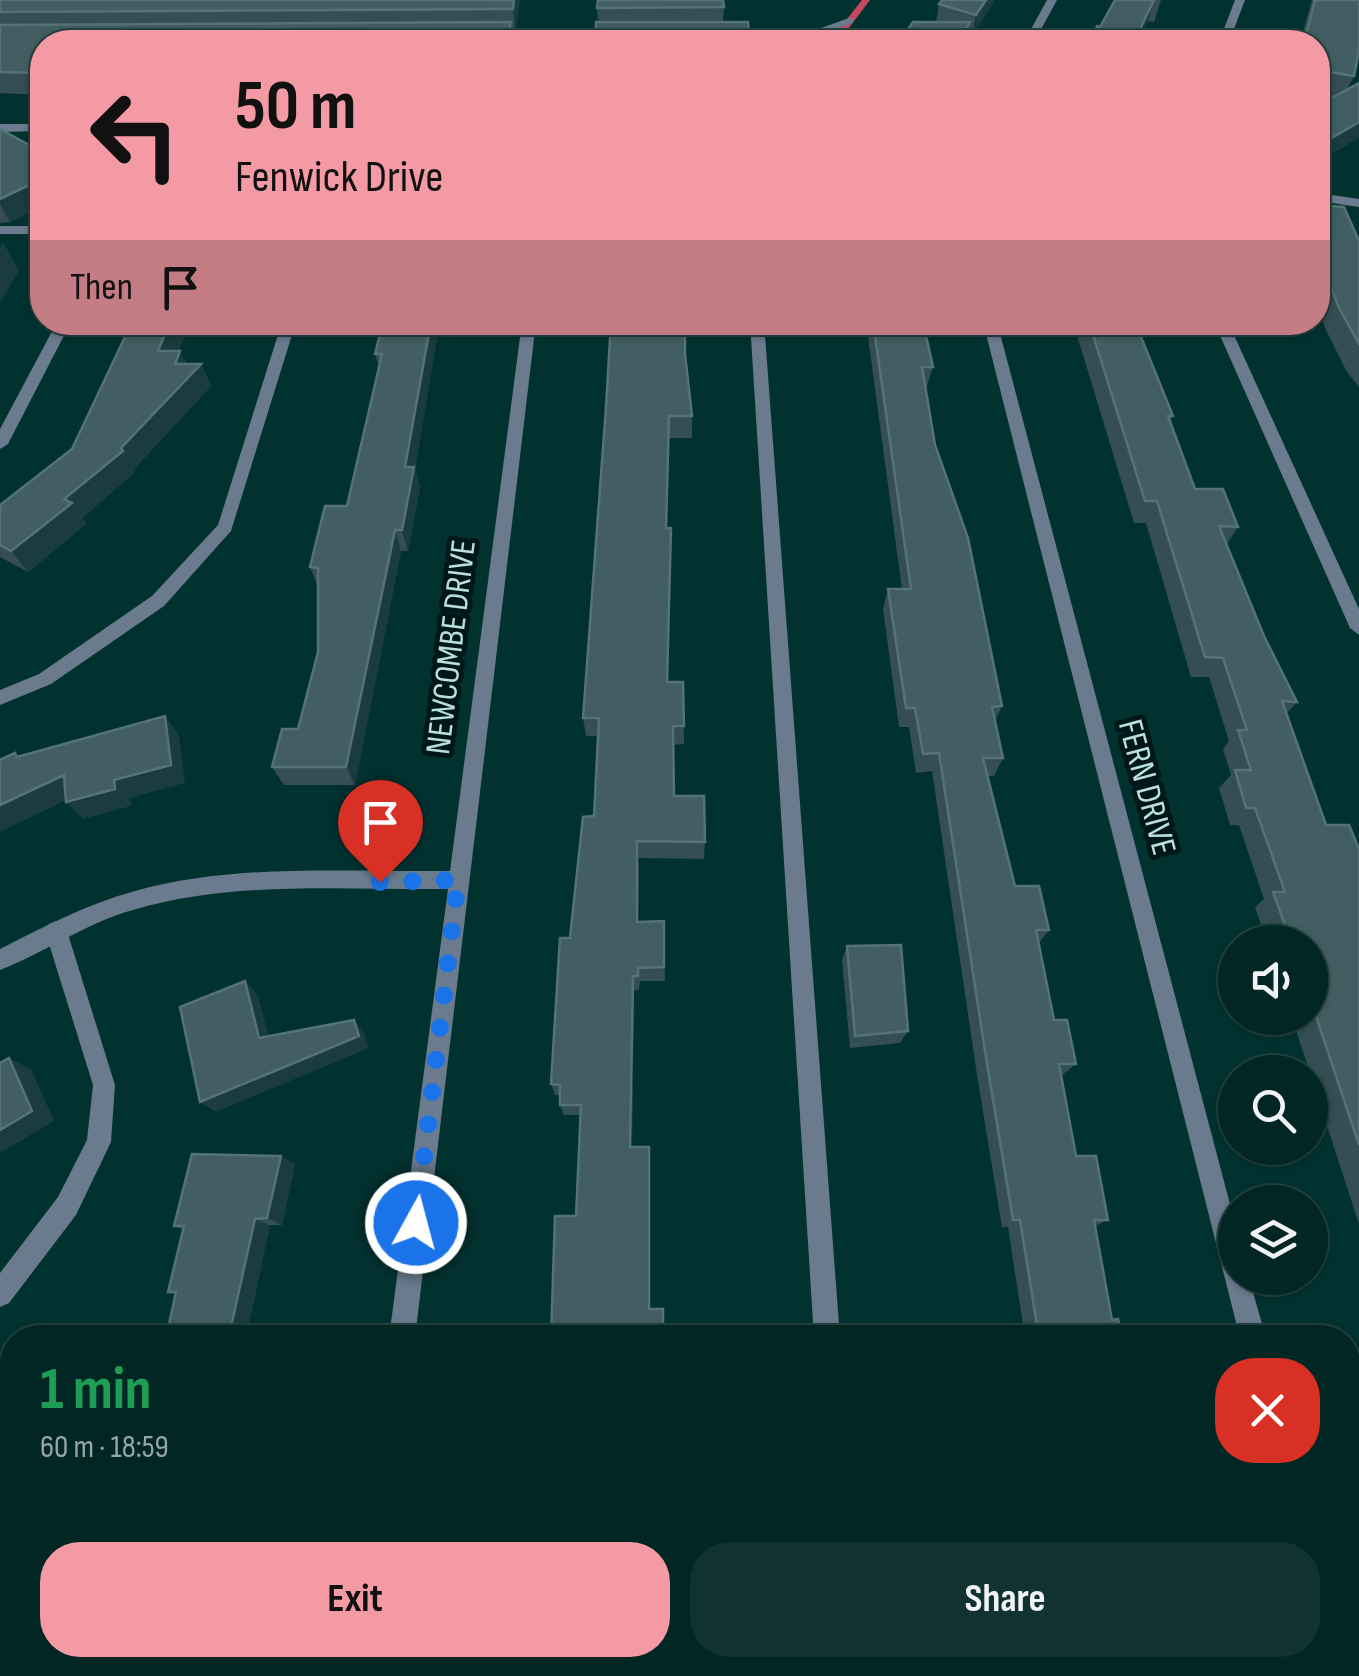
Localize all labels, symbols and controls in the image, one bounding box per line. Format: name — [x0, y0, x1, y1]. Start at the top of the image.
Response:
text: 50 m — [235, 65, 356, 149]
icon: left — [70, 70, 200, 200]
text: Fenwick Drive — [235, 150, 443, 205]
icon: arrive — [153, 260, 208, 315]
text: Then — [70, 265, 133, 310]
street label: NEWCOMBE DRIVE — [417, 537, 486, 757]
street label: FERN DRIVE — [1108, 715, 1185, 860]
pin — [338, 780, 423, 883]
icon: arrive — [353, 795, 408, 850]
map controls — [1218, 925, 1328, 1295]
button: sound — [1218, 925, 1328, 1035]
button: search — [1218, 1055, 1328, 1165]
position arrow — [364, 1171, 468, 1275]
button: layers — [1218, 1185, 1328, 1295]
text: 1 min — [40, 1354, 152, 1426]
button: close — [1215, 1358, 1320, 1463]
text: 60 m · 18:59 — [40, 1428, 169, 1467]
button: Exit — [40, 1542, 670, 1657]
button: Share — [690, 1542, 1320, 1657]

